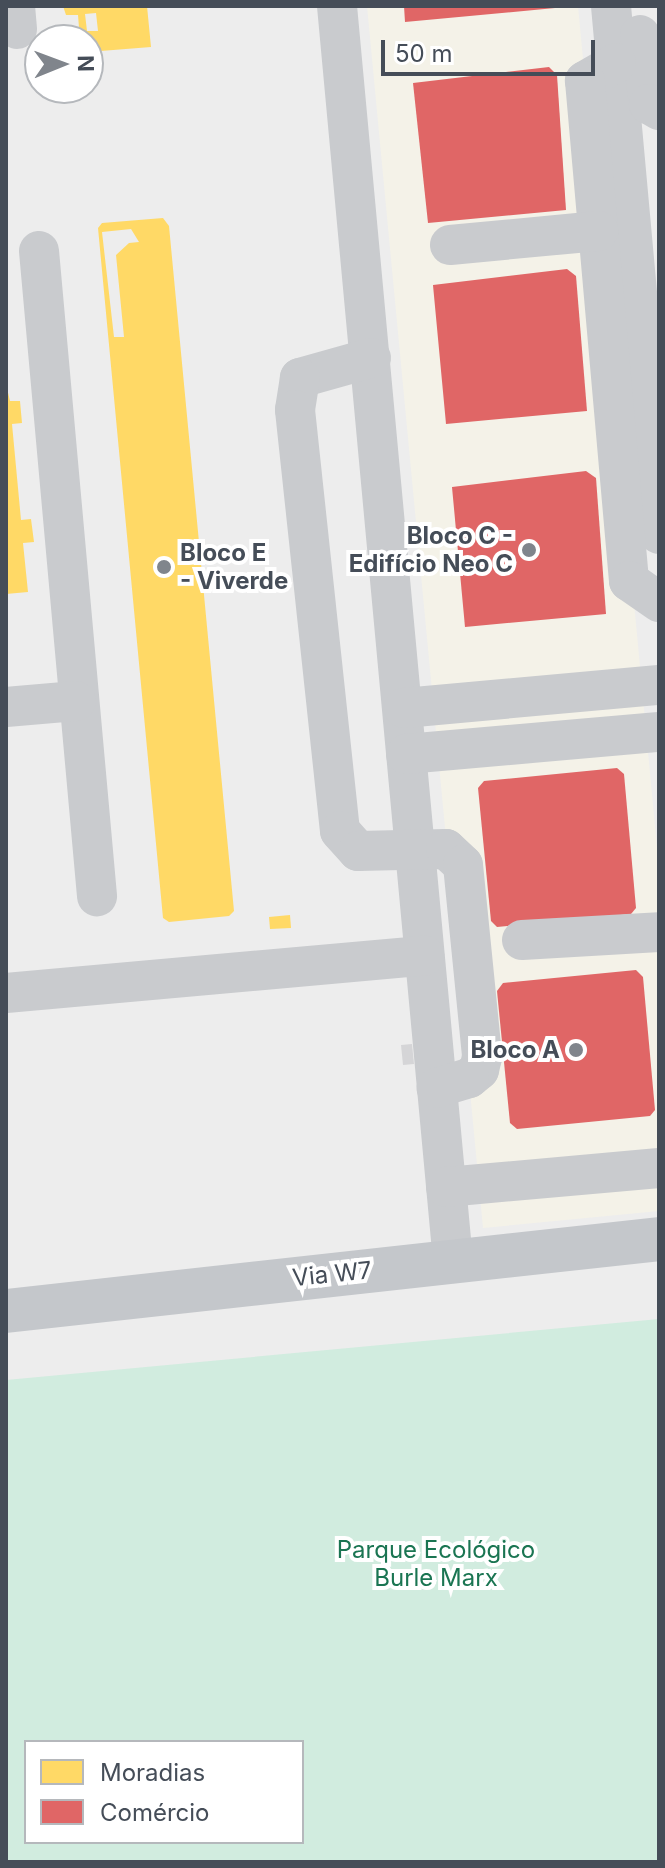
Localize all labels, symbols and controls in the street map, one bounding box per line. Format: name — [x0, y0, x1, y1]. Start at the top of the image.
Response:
north arrow — [24, 24, 104, 104]
scale bar — [385, 24, 599, 74]
text: 50 m — [395, 39, 453, 68]
text: N — [73, 55, 99, 72]
place label: Bloco C - Edifício Neo C — [349, 522, 513, 578]
place label: Bloco E - Viverde — [180, 539, 288, 595]
marker: Bloco C - Edifício Neo C — [520, 541, 538, 559]
marker: Bloco E - Viverde — [155, 558, 173, 576]
place label: Bloco A — [470, 1036, 560, 1064]
marker: Bloco A — [567, 1041, 585, 1059]
street label: Via W7 — [291, 1256, 373, 1292]
park label: Parque Ecológico Burle Marx — [337, 1536, 535, 1592]
legend — [24, 1740, 304, 1844]
text: Moradias — [100, 1758, 205, 1787]
text: Comércio — [100, 1798, 210, 1827]

